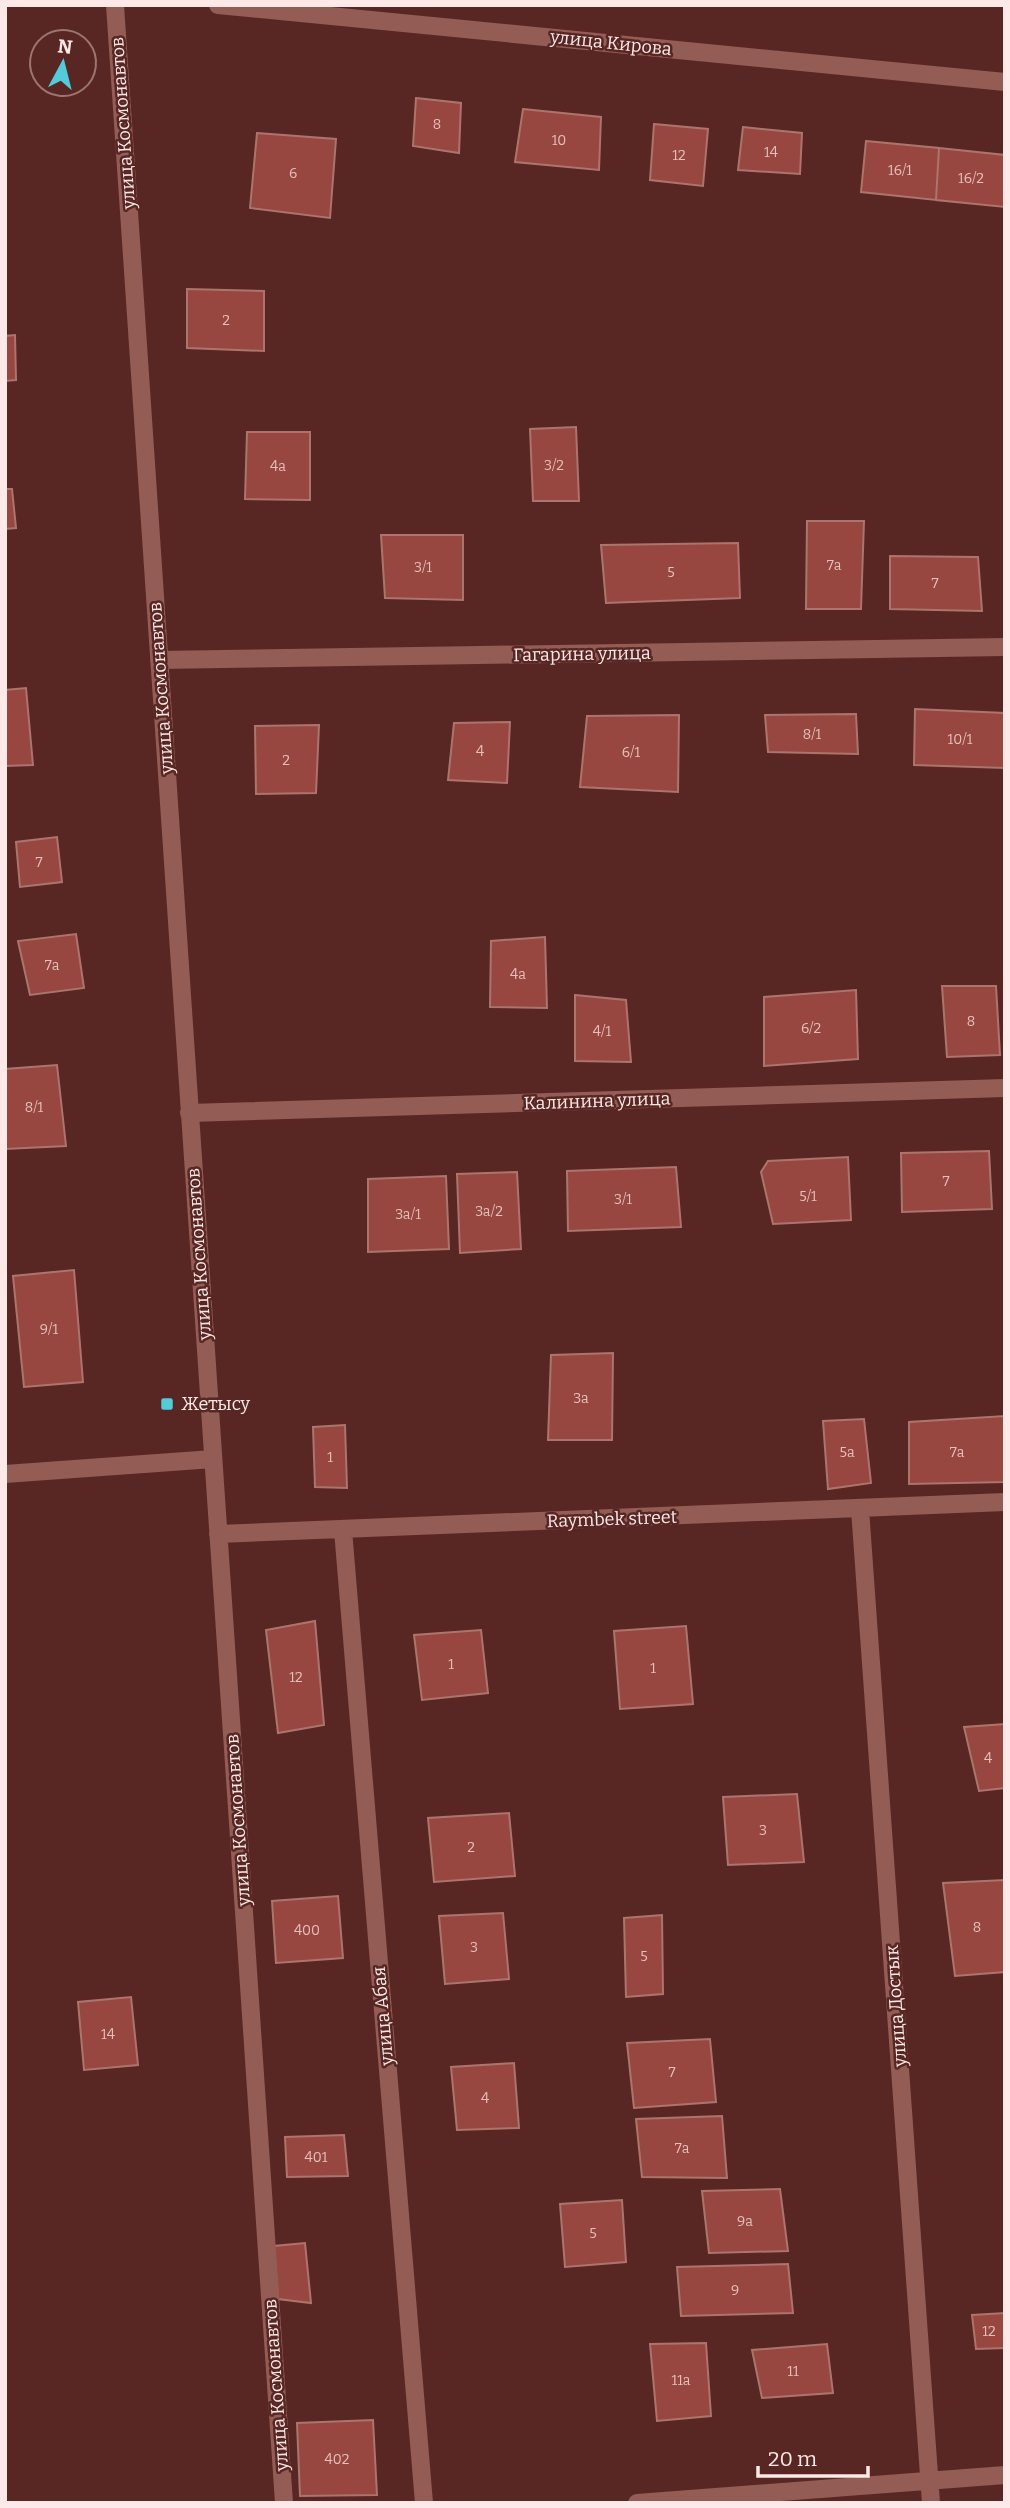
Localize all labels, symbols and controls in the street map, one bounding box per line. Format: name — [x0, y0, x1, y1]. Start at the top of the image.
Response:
street label: улица Кирова — [548, 26, 673, 60]
north arrow — [28, 28, 98, 98]
text: N — [56, 34, 74, 59]
street label: улица Космонавтов — [106, 36, 140, 211]
house number: 8 — [433, 116, 441, 133]
house number: 10 — [552, 132, 566, 149]
house number: 14 — [764, 144, 778, 161]
house number: 12 — [672, 147, 686, 164]
house number: 16/1 — [888, 162, 912, 179]
house number: 6 — [289, 165, 297, 182]
house number: 16/2 — [958, 170, 984, 187]
house number: 2 — [222, 312, 230, 329]
house number: 3/2 — [544, 457, 564, 474]
house number: 4а — [270, 458, 286, 475]
house number: 7а — [827, 557, 842, 574]
house number: 3/1 — [414, 559, 432, 576]
house number: 5 — [667, 564, 675, 581]
house number: 7 — [931, 575, 939, 592]
street label: улица Космонавтов — [144, 601, 178, 776]
street label: Гагарина улица — [513, 642, 651, 666]
house number: 8/1 — [803, 726, 822, 743]
house number: 10/1 — [948, 731, 973, 748]
house number: 4 — [476, 743, 484, 760]
house number: 6/1 — [622, 744, 640, 761]
house number: 2 — [282, 752, 290, 769]
house number: 7 — [35, 854, 43, 871]
house number: 7а — [45, 957, 60, 974]
house number: 4а — [510, 966, 526, 983]
house number: 8 — [967, 1013, 975, 1030]
house number: 6/2 — [801, 1020, 821, 1037]
house number: 4/1 — [593, 1023, 611, 1040]
street label: Калинина улица — [523, 1087, 671, 1115]
house number: 8/1 — [25, 1099, 44, 1116]
street label: улица Космонавтов — [182, 1167, 216, 1342]
house number: 7 — [942, 1173, 950, 1190]
house number: 5/1 — [799, 1188, 817, 1205]
house number: 3/1 — [614, 1191, 632, 1208]
house number: 3а/2 — [475, 1203, 503, 1220]
house number: 3а/1 — [395, 1206, 421, 1223]
house number: 9/1 — [40, 1321, 58, 1338]
house number: 3а — [573, 1390, 589, 1407]
place label: Жетысу — [181, 1393, 251, 1415]
marker: Жетысу — [159, 1396, 175, 1412]
house number: 5а — [839, 1444, 855, 1461]
house number: 7а — [950, 1444, 965, 1461]
house number: 1 — [327, 1449, 333, 1466]
street label: Raymbek street — [546, 1506, 678, 1532]
house number: 1 — [448, 1656, 454, 1673]
house number: 1 — [650, 1660, 656, 1677]
house number: 12 — [289, 1669, 303, 1686]
street label: улица Космонавтов — [221, 1733, 255, 1908]
house number: 4 — [984, 1750, 992, 1767]
house number: 3 — [759, 1822, 767, 1839]
house number: 2 — [467, 1839, 475, 1856]
house number: 8 — [973, 1919, 981, 1936]
house number: 400 — [294, 1922, 320, 1939]
house number: 3 — [470, 1939, 478, 1956]
street label: улица Достык — [881, 1944, 911, 2069]
house number: 5 — [640, 1948, 648, 1965]
street label: улица Абая — [368, 1966, 398, 2067]
house number: 14 — [101, 2026, 115, 2043]
house number: 7 — [668, 2064, 676, 2081]
house number: 4 — [481, 2090, 489, 2107]
house number: 7а — [675, 2140, 690, 2157]
house number: 401 — [305, 2149, 328, 2166]
house number: 9а — [737, 2213, 753, 2230]
house number: 5 — [589, 2225, 597, 2242]
house number: 9 — [731, 2282, 739, 2299]
street label: улица Космонавтов — [259, 2298, 293, 2473]
house number: 12 — [982, 2323, 996, 2340]
house number: 11 — [787, 2363, 799, 2380]
house number: 11а — [671, 2372, 691, 2389]
scale bar — [758, 2434, 868, 2478]
text: 20 m — [768, 2446, 817, 2472]
house number: 402 — [325, 2451, 349, 2468]

